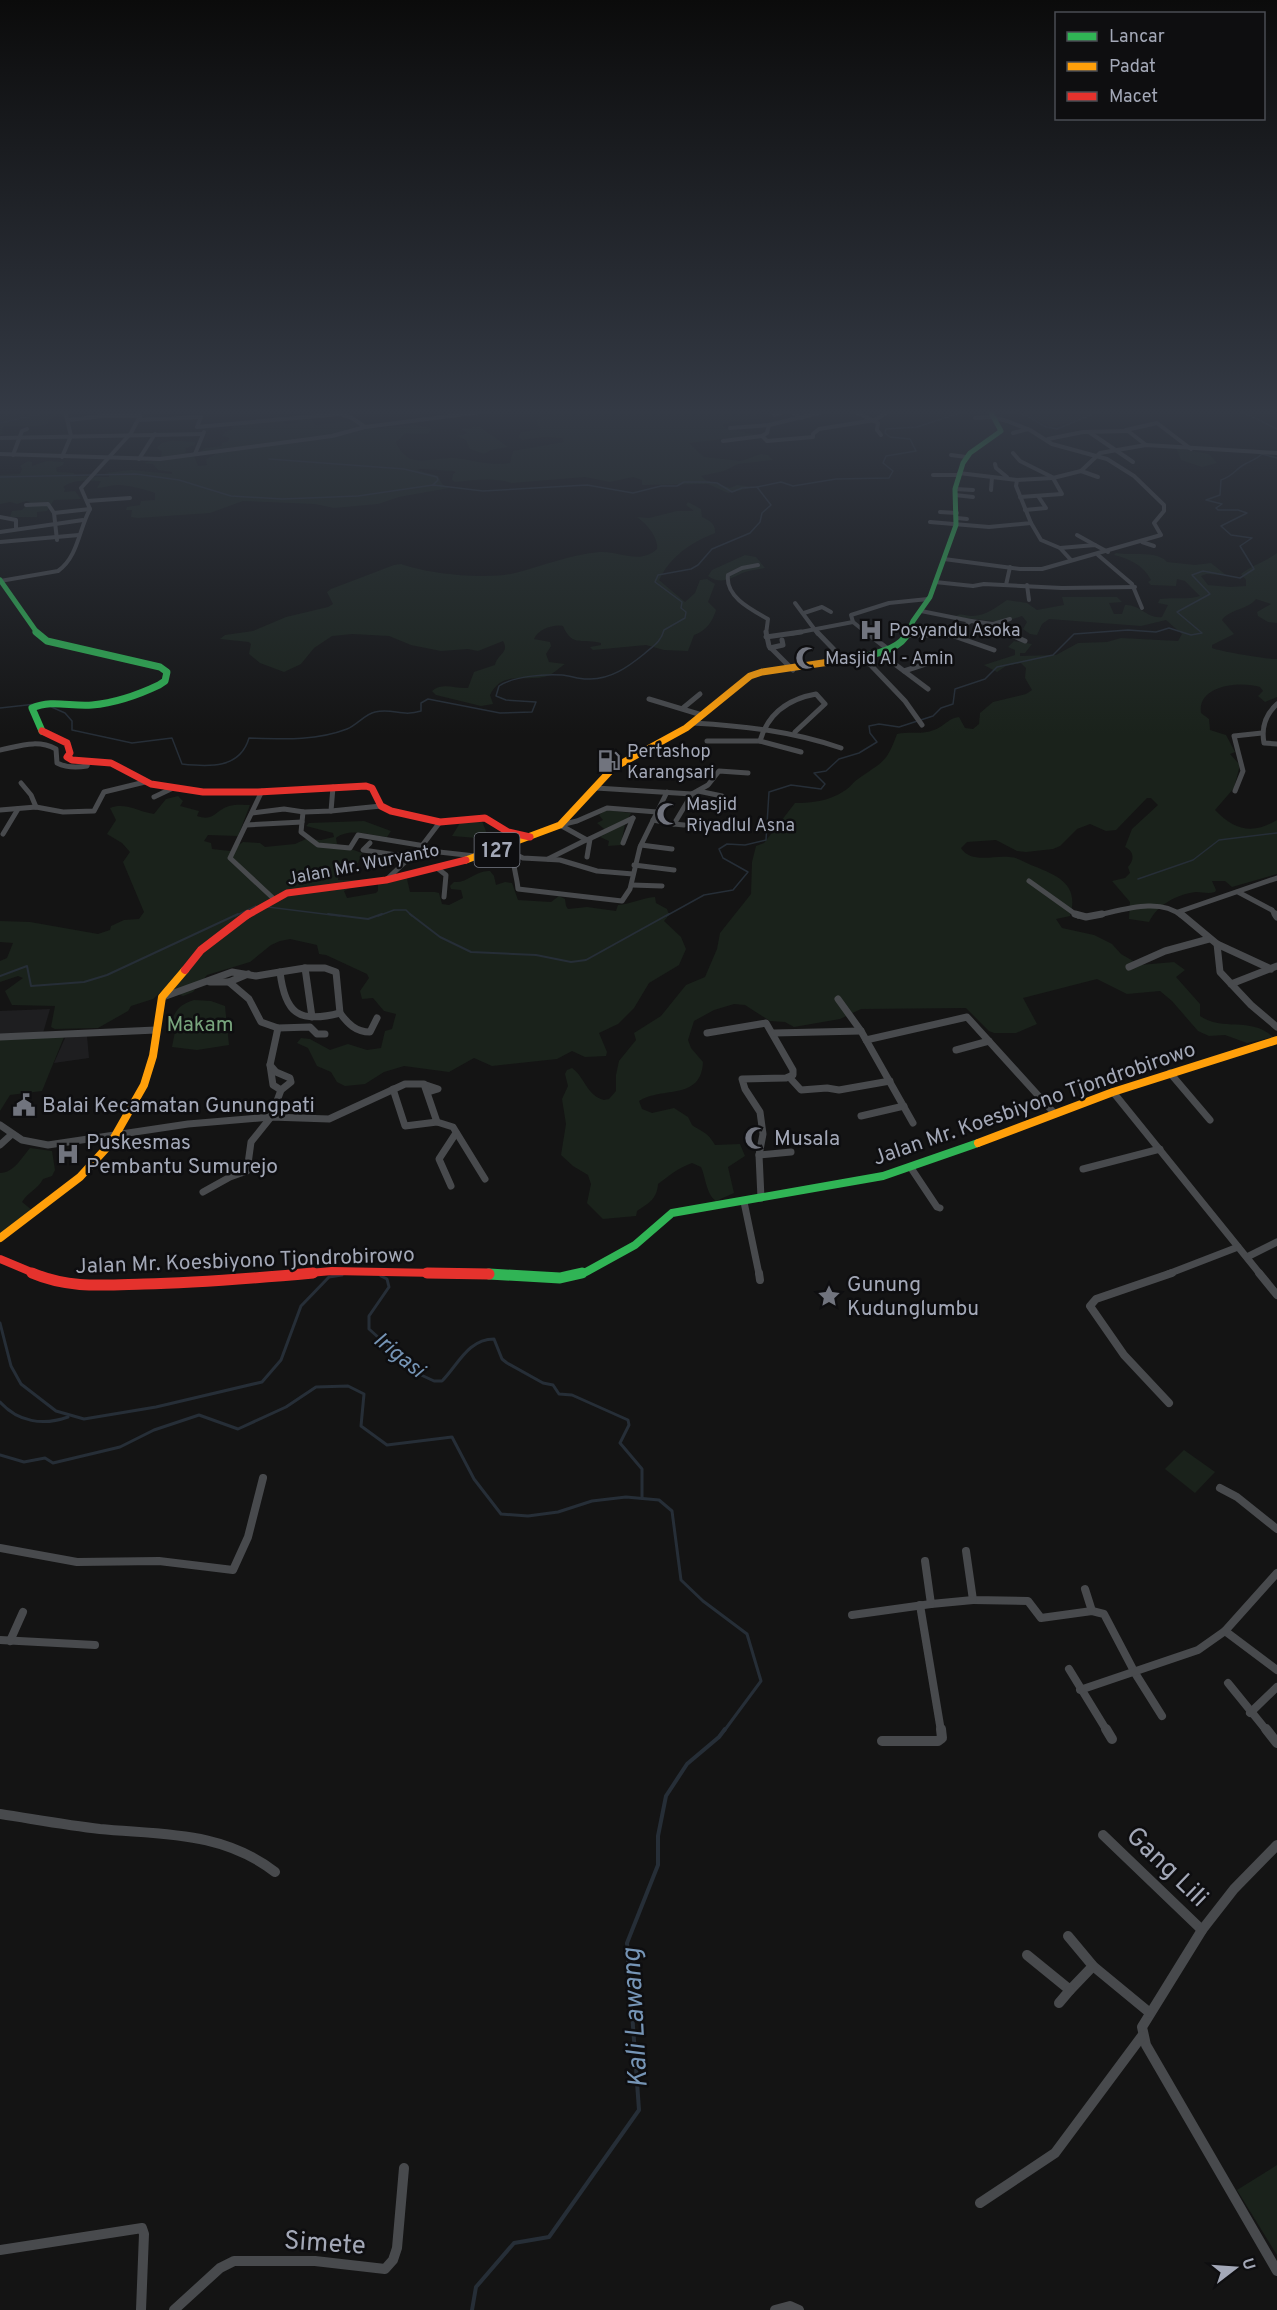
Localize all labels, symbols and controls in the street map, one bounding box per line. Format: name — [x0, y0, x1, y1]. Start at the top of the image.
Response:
legend — [1055, 12, 1265, 120]
text: Lancar — [1109, 26, 1165, 49]
text: Padat — [1109, 56, 1156, 79]
text: Macet — [1109, 86, 1158, 109]
hospital icon: Posyandu Asoka — [858, 617, 884, 643]
place label: Posyandu Asoka — [889, 620, 1020, 643]
mosque icon: Masjid Al - Amin — [794, 645, 820, 671]
place label: Masjid Al - Amin — [825, 648, 954, 671]
place label: Pertashop Karangsari — [627, 741, 715, 785]
fuel station icon: Pertashop Karangsari — [596, 748, 622, 774]
place label: Masjid Riyadlul Asna — [686, 794, 795, 838]
mosque icon: Masjid Riyadlul Asna — [655, 801, 681, 827]
road number: 127 — [474, 833, 520, 867]
street label: Jalan Mr. Wuryanto — [285, 839, 441, 892]
park label: Makam — [166, 1012, 234, 1039]
street label: Jalan Mr. Koesbiyono Tjondrobirowo — [870, 1036, 1199, 1172]
public building icon: Balai Kecamatan Gunungpati — [11, 1092, 37, 1118]
place label: Balai Kecamatan Gunungpati — [42, 1093, 315, 1120]
mosque icon: Musala — [743, 1125, 769, 1151]
place label: Musala — [774, 1126, 840, 1153]
place label: Puskesmas Pembantu Sumurejo — [86, 1130, 278, 1181]
hospital icon: Puskesmas Pembantu Sumurejo — [55, 1141, 81, 1167]
street label: Jalan Mr. Koesbiyono Tjondrobirowo — [75, 1242, 415, 1281]
place label: Gunung Kudunglumbu — [847, 1272, 979, 1323]
place icon: Gunung Kudunglumbu — [816, 1283, 842, 1309]
water label: Irigasi — [367, 1327, 431, 1386]
street label: Gang Lili — [1118, 1820, 1214, 1915]
water label: Kali Lawang — [615, 1947, 657, 2089]
street label: Simete — [283, 2225, 367, 2264]
north arrow — [1205, 2238, 1265, 2298]
text: U — [1236, 2256, 1259, 2273]

